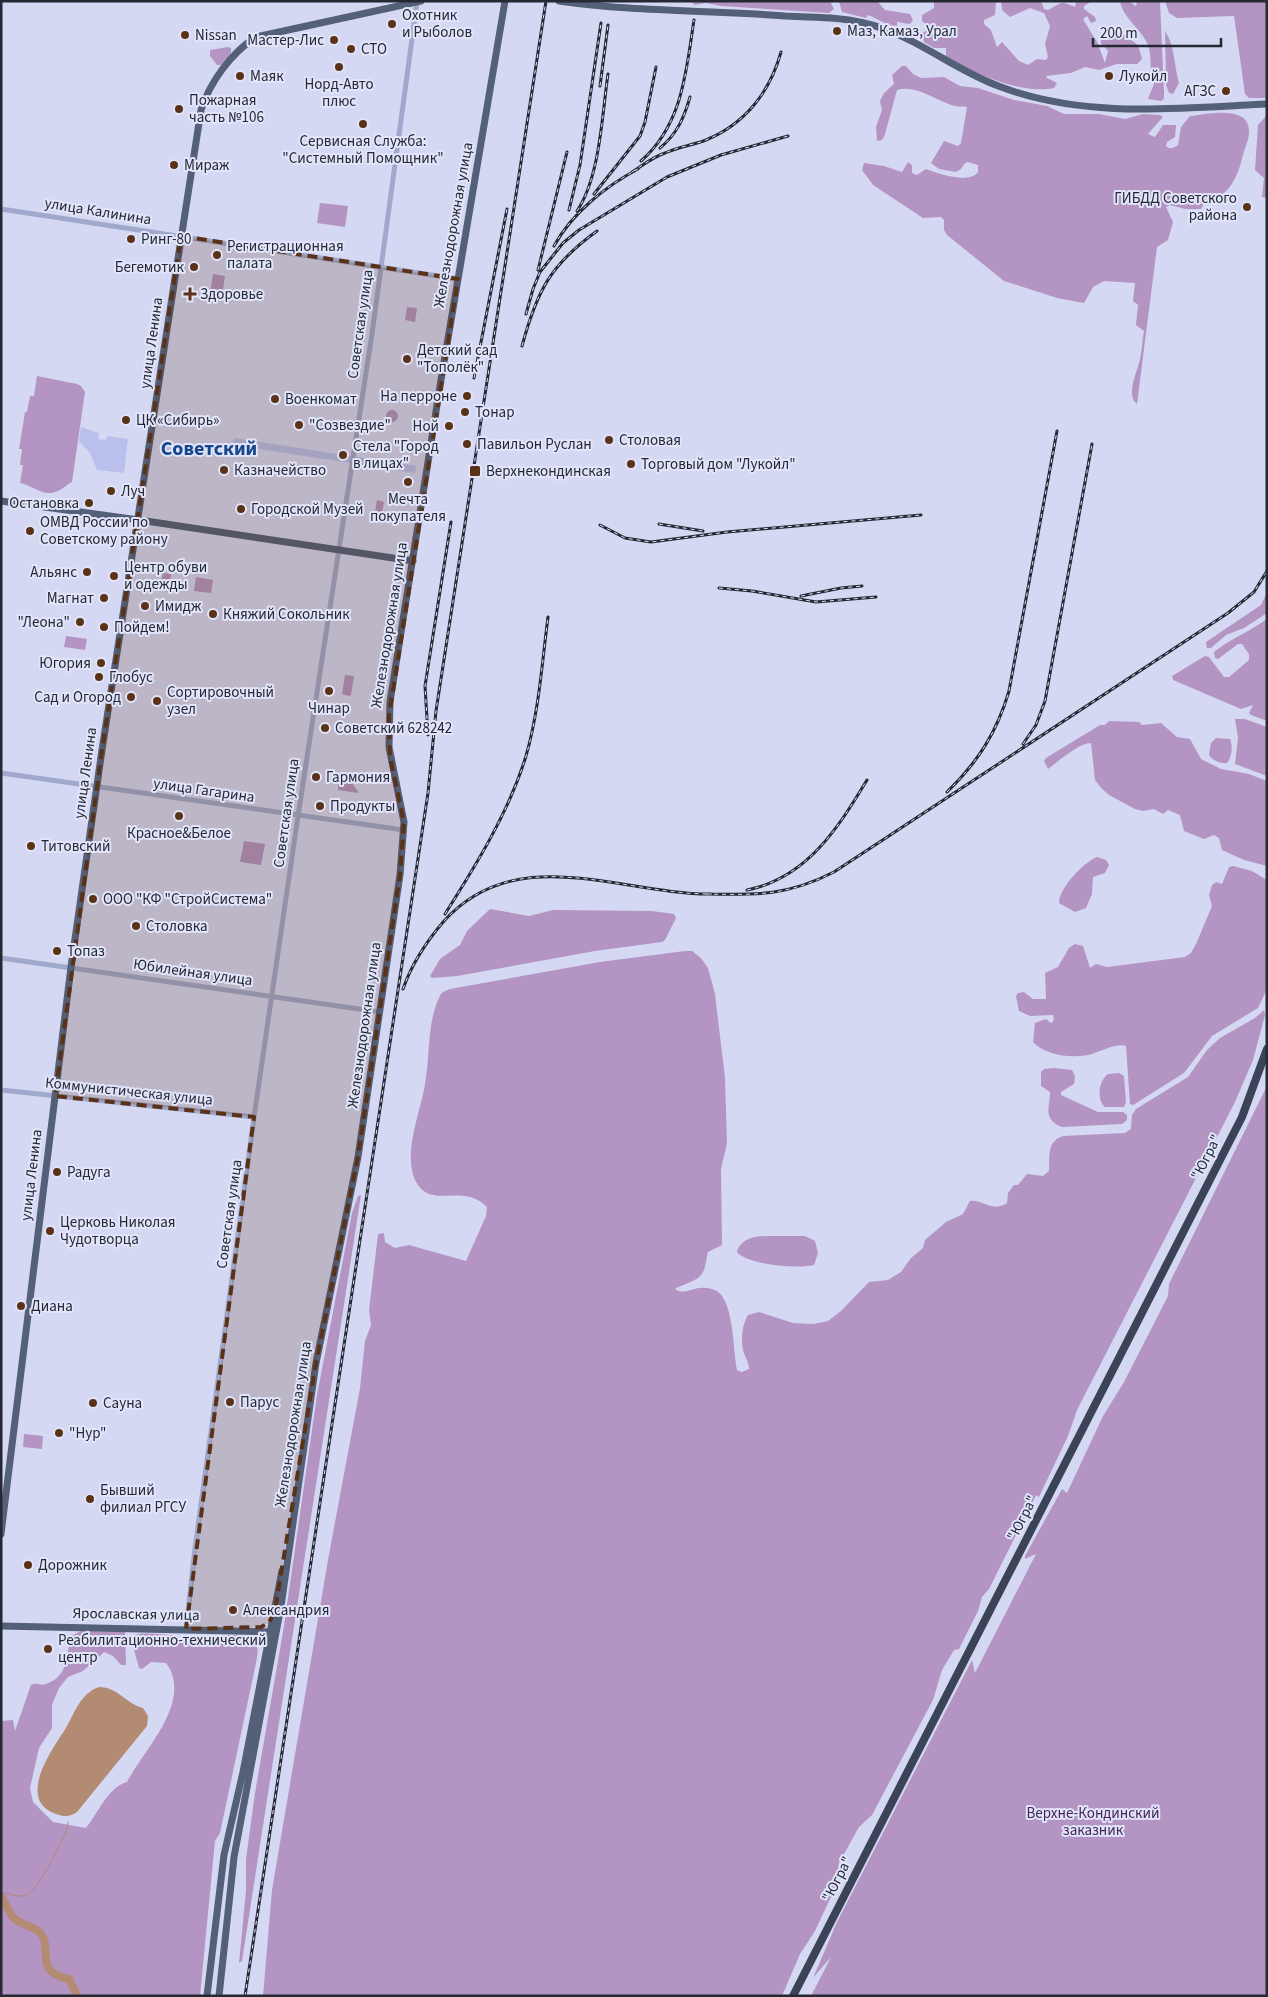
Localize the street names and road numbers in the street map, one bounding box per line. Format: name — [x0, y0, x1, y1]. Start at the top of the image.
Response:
street label: Железнодорожная улица — [429, 141, 478, 309]
street label: улица Калинина — [43, 193, 153, 230]
street label: Советская улица — [342, 268, 379, 380]
street label: улица Ленина — [135, 296, 168, 390]
street label: Железнодорожная улица — [366, 541, 413, 709]
street label: улица Ленина — [69, 726, 102, 820]
street label: Советская улица — [268, 757, 305, 869]
street label: улица Гагарина — [152, 773, 256, 808]
street label: Железнодорожная улица — [342, 941, 387, 1109]
street label: Юбилейная улица — [132, 954, 254, 991]
street label: Коммунистическая улица — [44, 1072, 214, 1111]
street label: улица Ленина — [15, 1128, 48, 1222]
street label: "Югра" — [1186, 1131, 1227, 1183]
street label: Советская улица — [211, 1158, 248, 1270]
street label: Железнодорожная улица — [270, 1340, 317, 1508]
street label: "Югра" — [1002, 1492, 1043, 1544]
street label: Ярославская улица — [72, 1603, 200, 1626]
street label: "Югра" — [817, 1853, 858, 1905]

